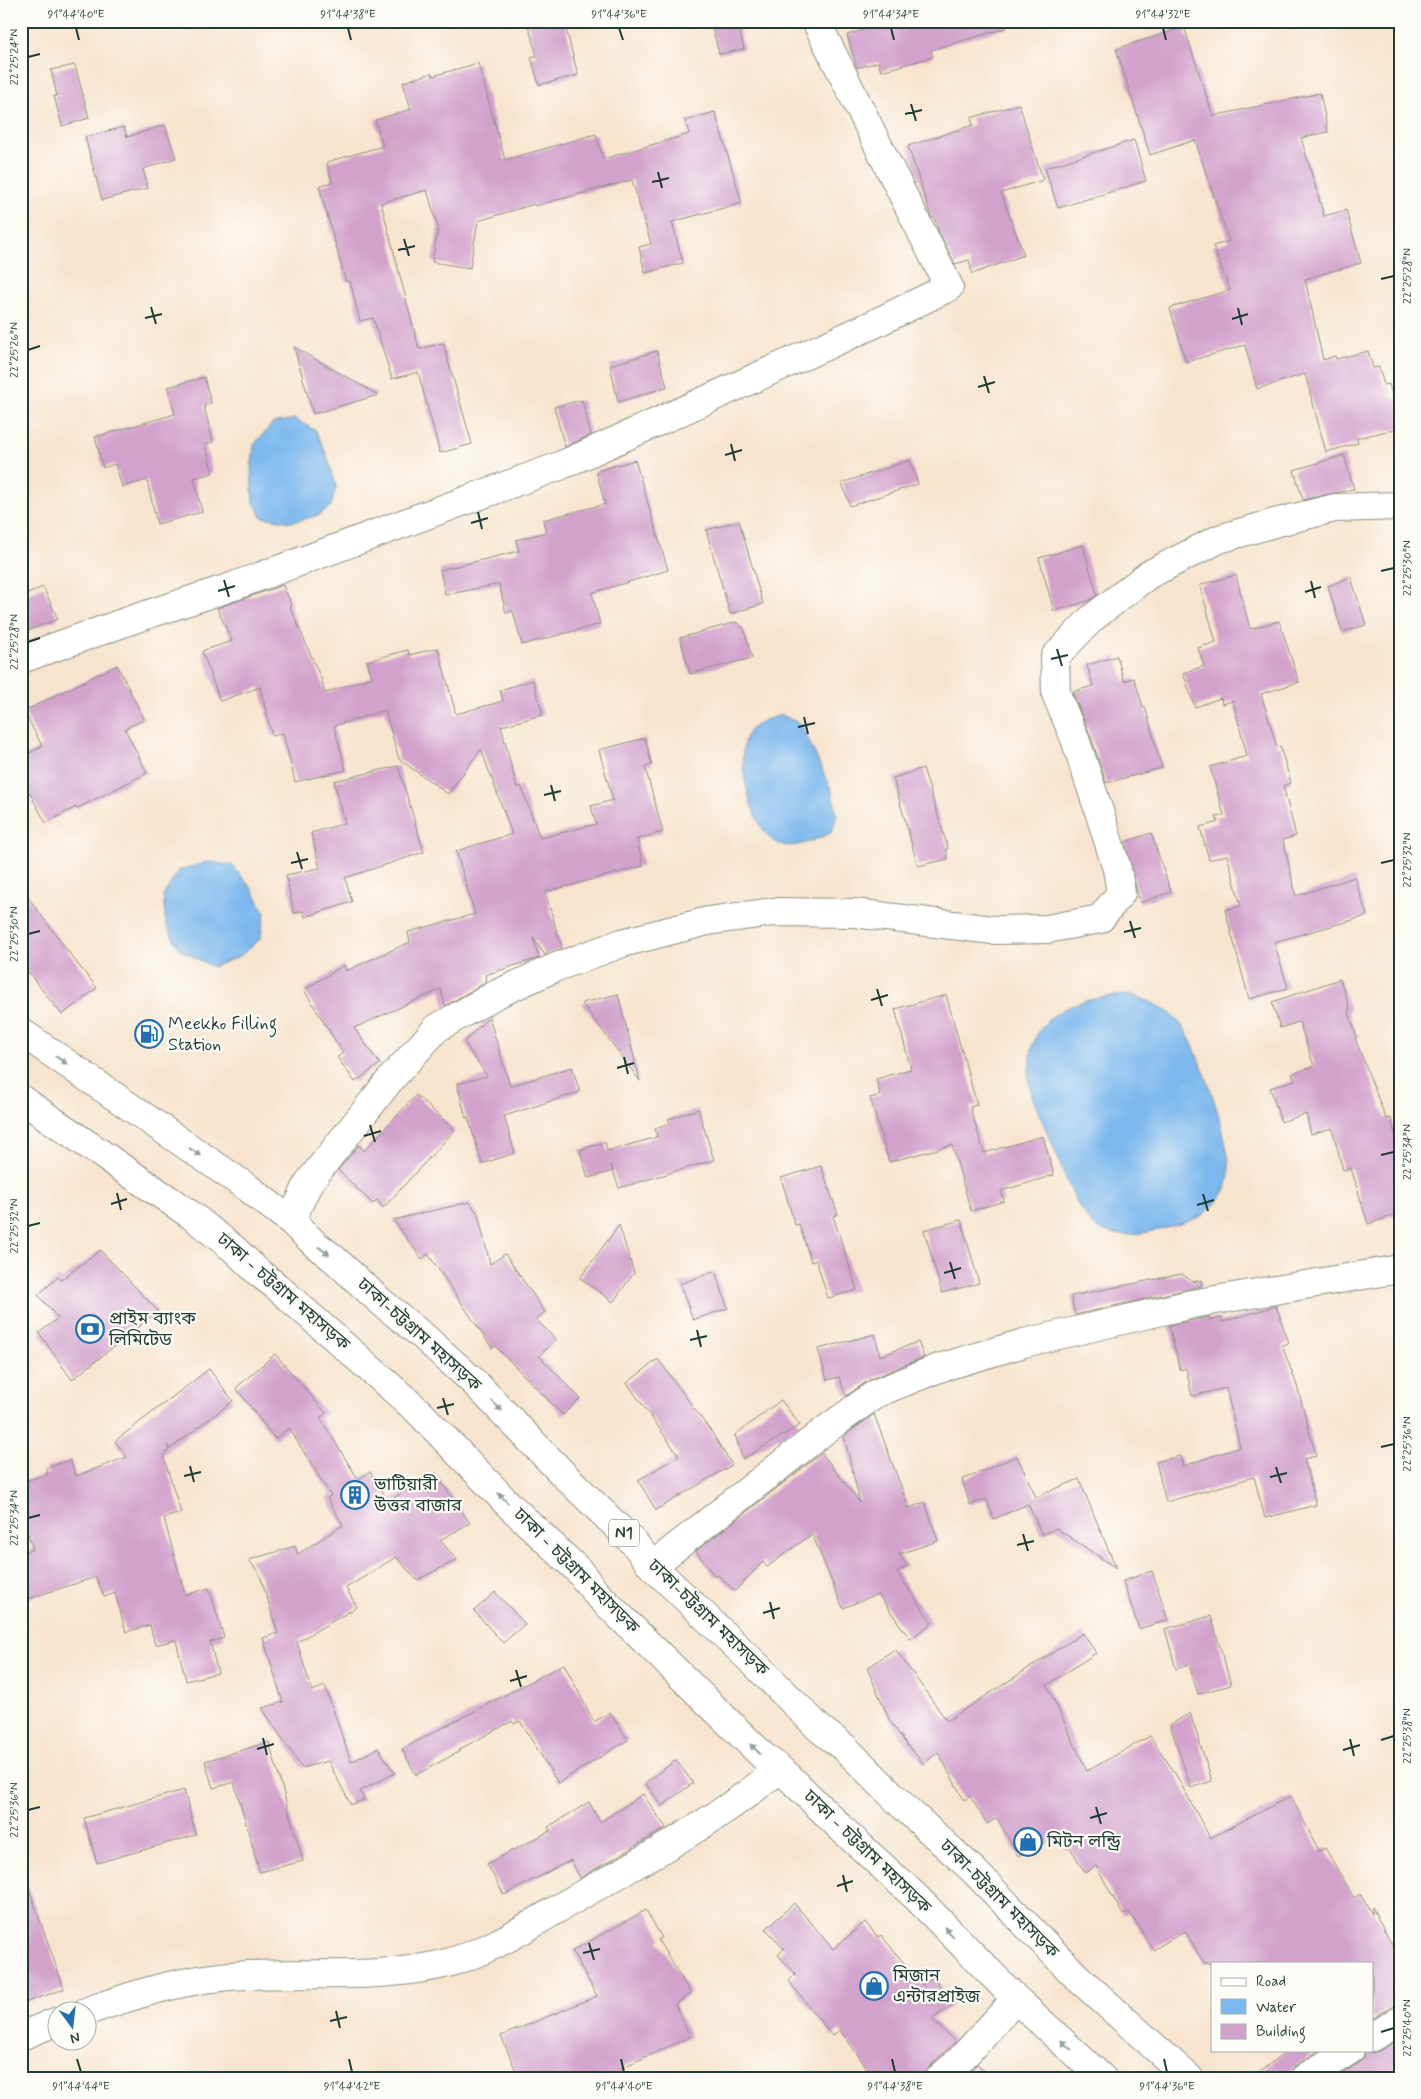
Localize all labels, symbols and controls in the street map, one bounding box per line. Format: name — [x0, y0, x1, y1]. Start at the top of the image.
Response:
text: 91°44'40"E — [47, 7, 105, 23]
text: 91°44'38"E — [320, 7, 376, 23]
text: 91°44'36"E — [591, 7, 647, 23]
text: 91°44'34"E — [863, 7, 919, 23]
text: 91°44'32"E — [1135, 7, 1191, 23]
text: 22°25'24"N — [7, 29, 23, 85]
text: 22°25'28"N — [1400, 248, 1416, 304]
text: 22°25'26"N — [7, 322, 23, 378]
text: 22°25'30"N — [1400, 540, 1416, 596]
text: 22°25'28"N — [7, 614, 23, 670]
text: 22°25'32"N — [1400, 832, 1416, 888]
text: 22°25'30"N — [7, 906, 23, 962]
place label: Meekko Filling Station — [168, 1012, 277, 1057]
fuel station icon: Meekko Filling Station — [134, 1019, 164, 1049]
one-way arrow — [55, 1055, 68, 1065]
text: 22°25'34"N — [1400, 1124, 1416, 1180]
one-way arrow — [189, 1147, 202, 1157]
text: 22°25'32"N — [7, 1198, 23, 1254]
street label: ঢাকা - চট্টগ্রাম মহাসড়ক — [211, 1227, 355, 1357]
one-way arrow — [317, 1246, 331, 1256]
street label: ঢাকা-চট্টগ্রাম মহাসড়ক — [351, 1272, 486, 1397]
place label: প্রাইম ব্যাংক লিমিটেড — [108, 1307, 196, 1352]
bank icon: প্রাইম ব্যাংক লিমিটেড — [75, 1314, 105, 1344]
one-way arrow — [491, 1399, 503, 1411]
text: 22°25'36"N — [1400, 1416, 1416, 1472]
place label: ভাটিয়ারী উত্তর বাজার — [373, 1473, 462, 1518]
building icon: ভাটিয়ারী উত্তর বাজার — [340, 1480, 370, 1510]
text: 22°25'34"N — [7, 1490, 23, 1546]
one-way arrow — [497, 1493, 509, 1505]
street label: ঢাকা - চট্টগ্রাম মহাসড়ক — [507, 1502, 644, 1639]
road number: N1 — [609, 1520, 639, 1546]
street label: ঢাকা-চট্টগ্রাম মহাসড়ক — [642, 1553, 774, 1682]
text: 22°25'38"N — [1400, 1708, 1416, 1764]
one-way arrow — [749, 1743, 761, 1755]
text: 22°25'36"N — [7, 1782, 23, 1838]
street label: ঢাকা - চট্টগ্রাম মহাসড়ক — [797, 1784, 936, 1920]
shop icon: মিটন লন্ড্রি — [1013, 1827, 1043, 1857]
place label: মিটন লন্ড্রি — [1046, 1830, 1121, 1854]
street label: ঢাকা-চট্টগ্রাম মহাসড়ক — [934, 1834, 1064, 1964]
one-way arrow — [943, 1926, 955, 1938]
legend — [1211, 1962, 1374, 2052]
place label: মিজান এন্টারপ্রাইজ — [892, 1964, 981, 2009]
shop icon: মিজান এন্টারপ্রাইজ — [859, 1971, 889, 2001]
text: Road — [1256, 1972, 1286, 1992]
text: Water — [1256, 1998, 1296, 2018]
text: 22°25'40"N — [1400, 1999, 1416, 2057]
north arrow — [48, 2002, 98, 2052]
text: Building — [1256, 2022, 1306, 2043]
text: N — [68, 2028, 82, 2047]
one-way arrow — [1060, 2039, 1072, 2051]
text: 91°44'44"E — [52, 2079, 110, 2095]
text: 91°44'42"E — [324, 2079, 380, 2095]
text: 91°44'40"E — [595, 2079, 653, 2095]
text: 91°44'38"E — [867, 2079, 923, 2095]
text: 91°44'36"E — [1139, 2079, 1195, 2095]

